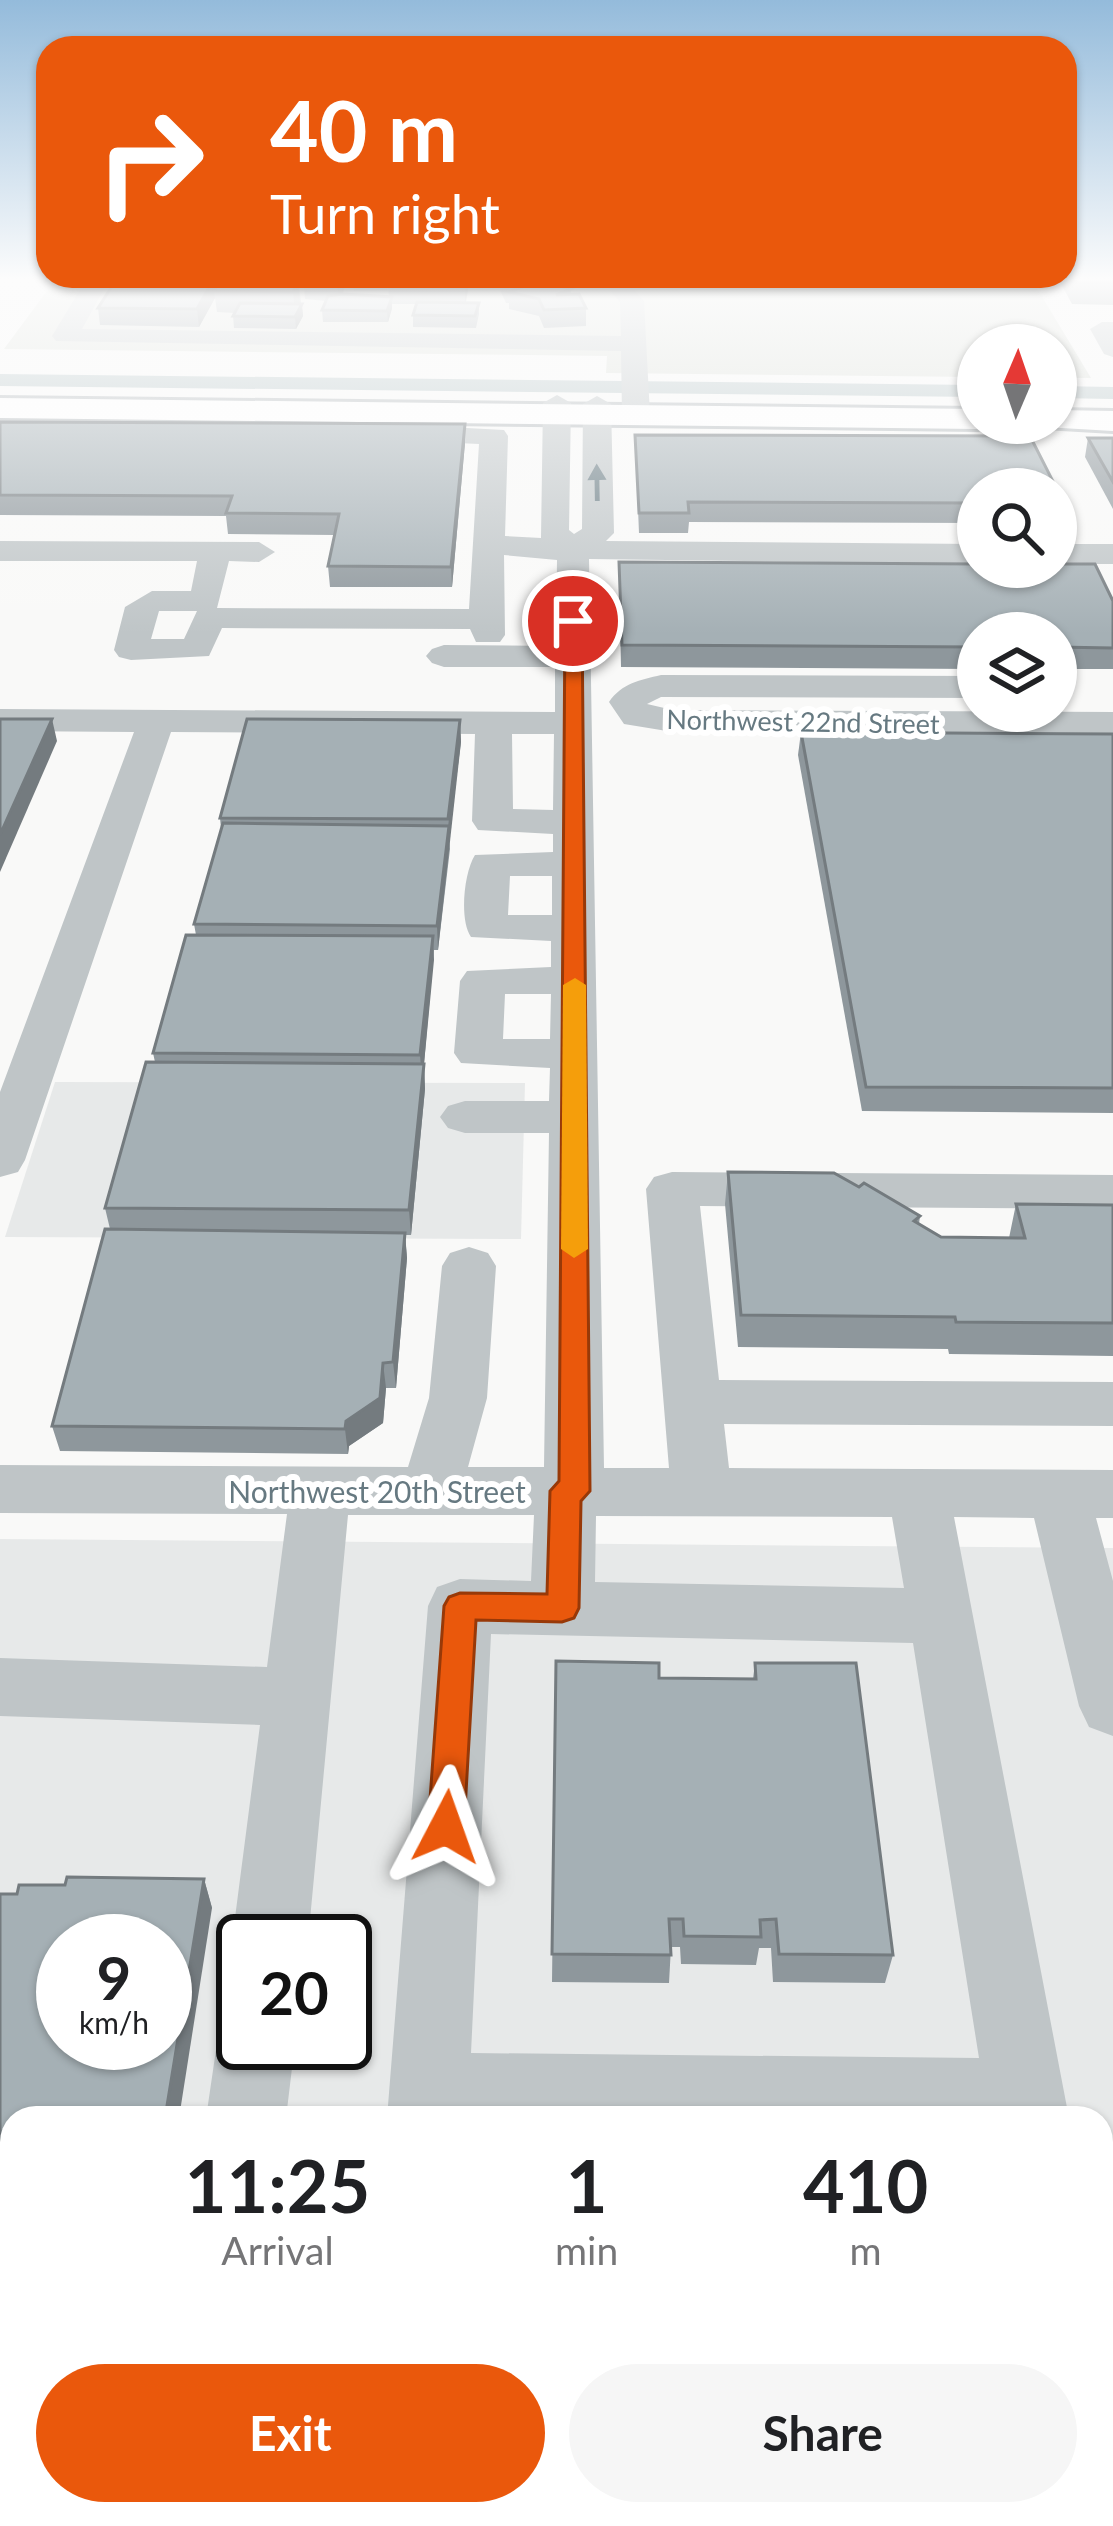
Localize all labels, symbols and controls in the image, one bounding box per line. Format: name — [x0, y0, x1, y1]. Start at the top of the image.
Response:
text: 40 m — [270, 79, 458, 180]
icon: right — [72, 84, 228, 240]
text: Turn right — [270, 181, 500, 246]
north arrow — [957, 324, 1077, 444]
map controls — [957, 324, 1077, 732]
one-way arrow — [588, 463, 607, 501]
button: search — [957, 468, 1077, 588]
pin — [522, 570, 624, 672]
icon: arrive — [540, 588, 606, 654]
button: layers — [957, 612, 1077, 732]
street label: Northwest 22nd Street — [666, 702, 940, 740]
street label: Northwest 20th Street — [228, 1473, 526, 1509]
position arrow — [383, 1764, 509, 1890]
speed limit sign: 20 — [216, 1914, 372, 2070]
text: 9 — [97, 1941, 131, 2013]
text: km/h — [79, 2004, 149, 2040]
text: 11:25 — [185, 2142, 370, 2228]
text: 1 — [566, 2142, 608, 2228]
text: 410 — [803, 2142, 928, 2228]
text: Arrival — [221, 2227, 334, 2273]
text: min — [555, 2227, 618, 2273]
text: m — [850, 2227, 882, 2273]
button: Exit — [36, 2364, 545, 2502]
button: Share — [569, 2364, 1077, 2502]

